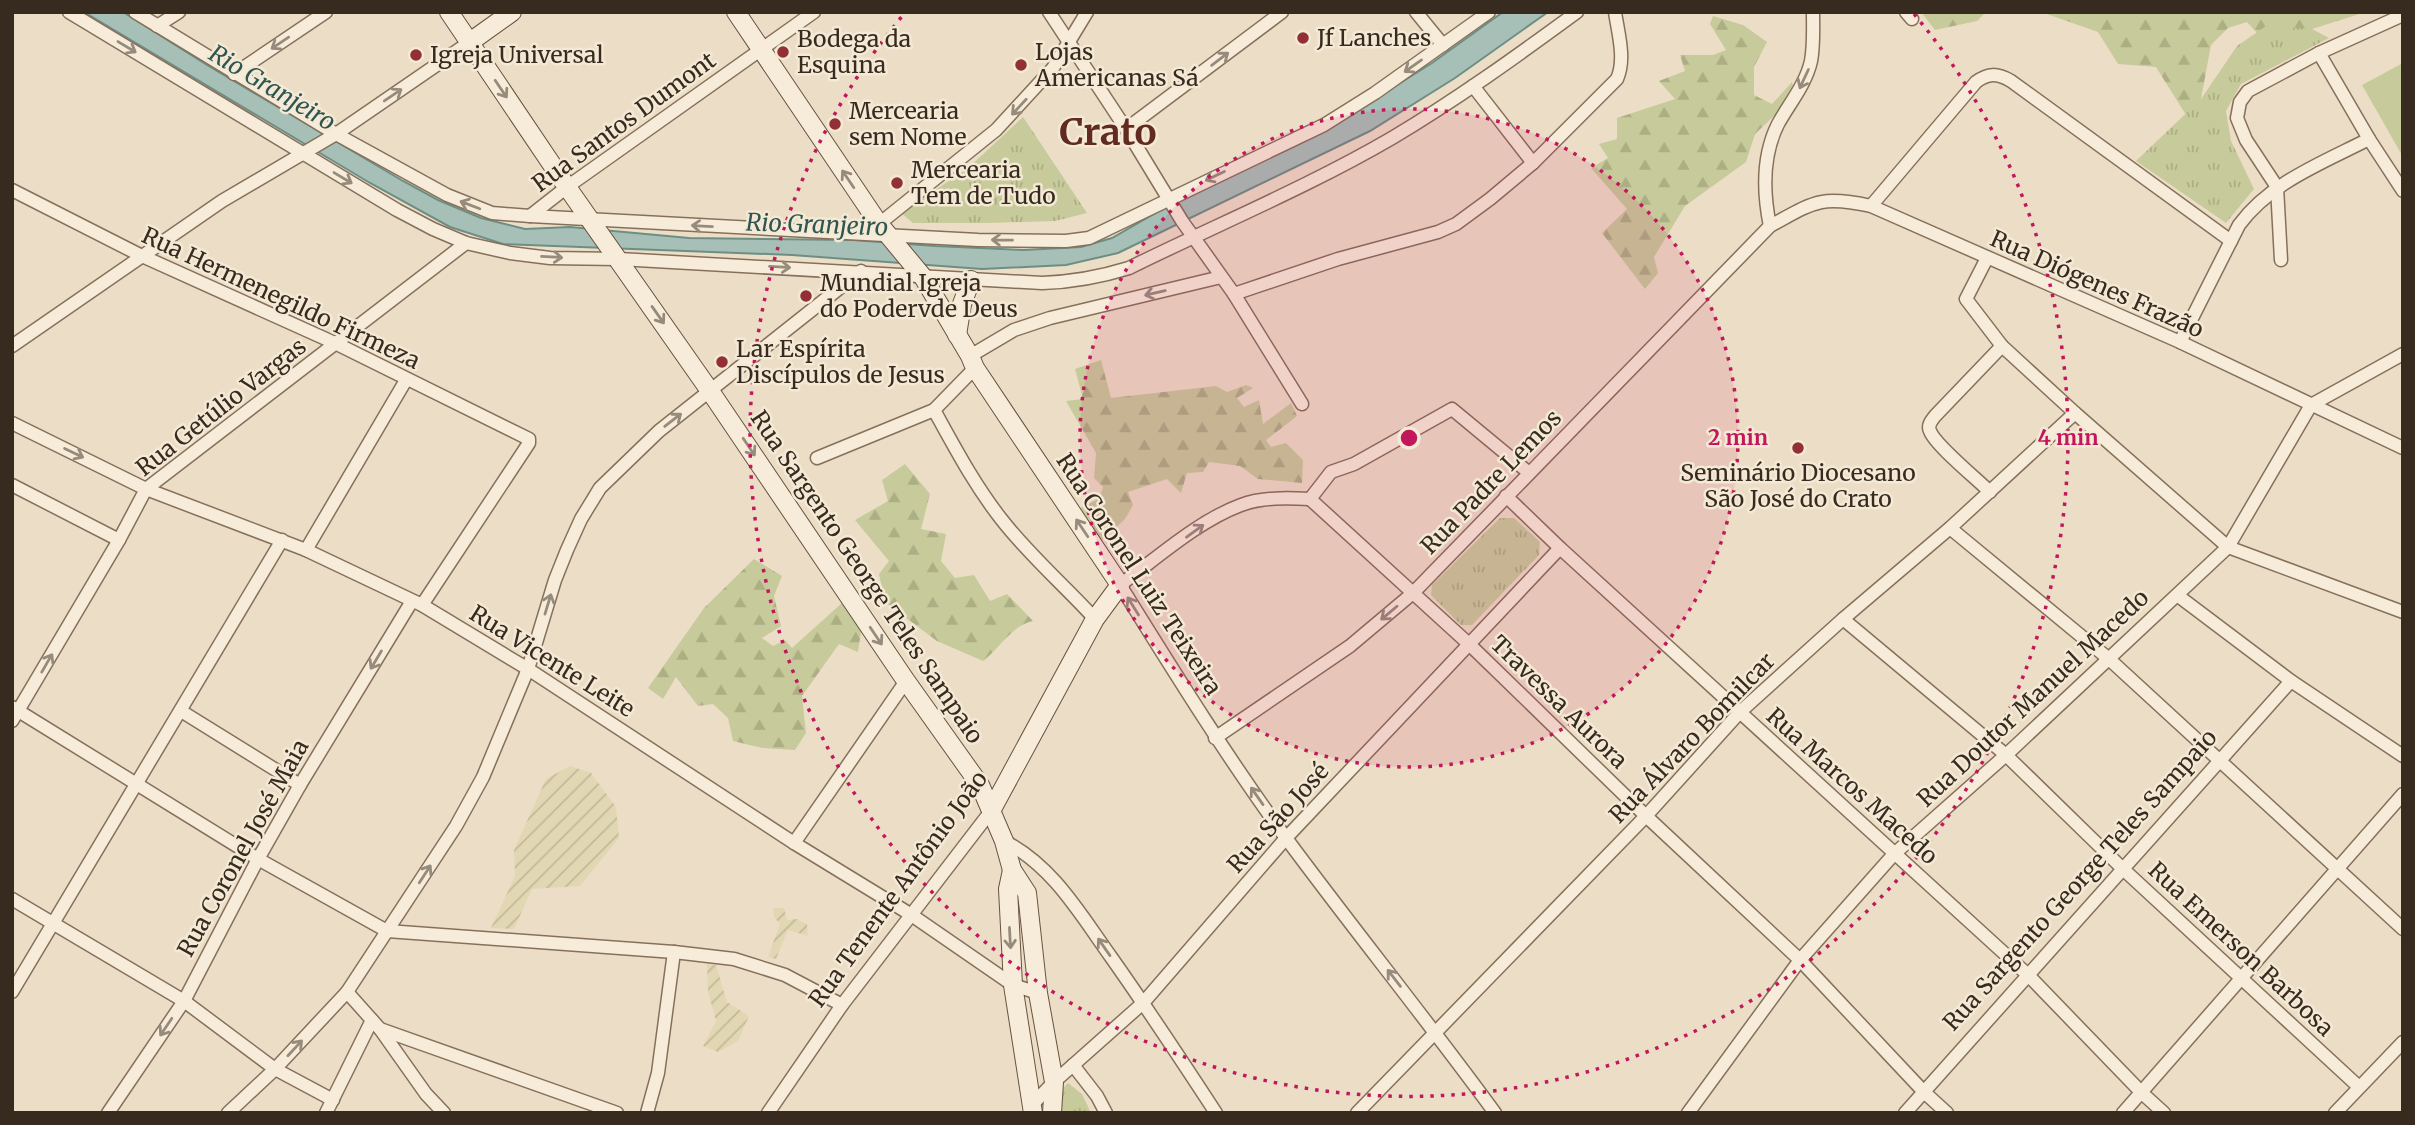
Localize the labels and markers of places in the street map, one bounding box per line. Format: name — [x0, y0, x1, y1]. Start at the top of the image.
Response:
place label: Jf Lanches — [1316, 23, 1431, 52]
place label: Bodega da Esquina — [797, 24, 911, 79]
marker: Jf Lanches — [1295, 30, 1311, 46]
place label: Lojas Americanas Sá — [1034, 37, 1198, 92]
place label: Igreja Universal — [430, 40, 604, 69]
marker: Bodega da Esquina — [775, 44, 791, 60]
marker: Igreja Universal — [408, 47, 424, 63]
marker: Lojas Americanas Sá — [1013, 57, 1029, 73]
place label: Mercearia sem Nome — [849, 96, 966, 151]
marker: Mercearia sem Nome — [827, 116, 843, 132]
place label: Mercearia Tem de Tudo — [911, 155, 1056, 210]
marker: Mercearia Tem de Tudo — [889, 175, 905, 191]
place label: Mundial Igreja do Podervde Deus — [820, 268, 1018, 323]
marker: Mundial Igreja do Podervde Deus — [798, 288, 814, 304]
place label: Lar Espírita Discípulos de Jesus — [736, 334, 945, 389]
marker: Lar Espírita Discípulos de Jesus — [714, 354, 730, 370]
centre of rings — [1397, 426, 1421, 450]
marker: Seminário Diocesano São José do Crato — [1790, 440, 1806, 456]
place label: Seminário Diocesano São José do Crato — [1680, 458, 1916, 513]

